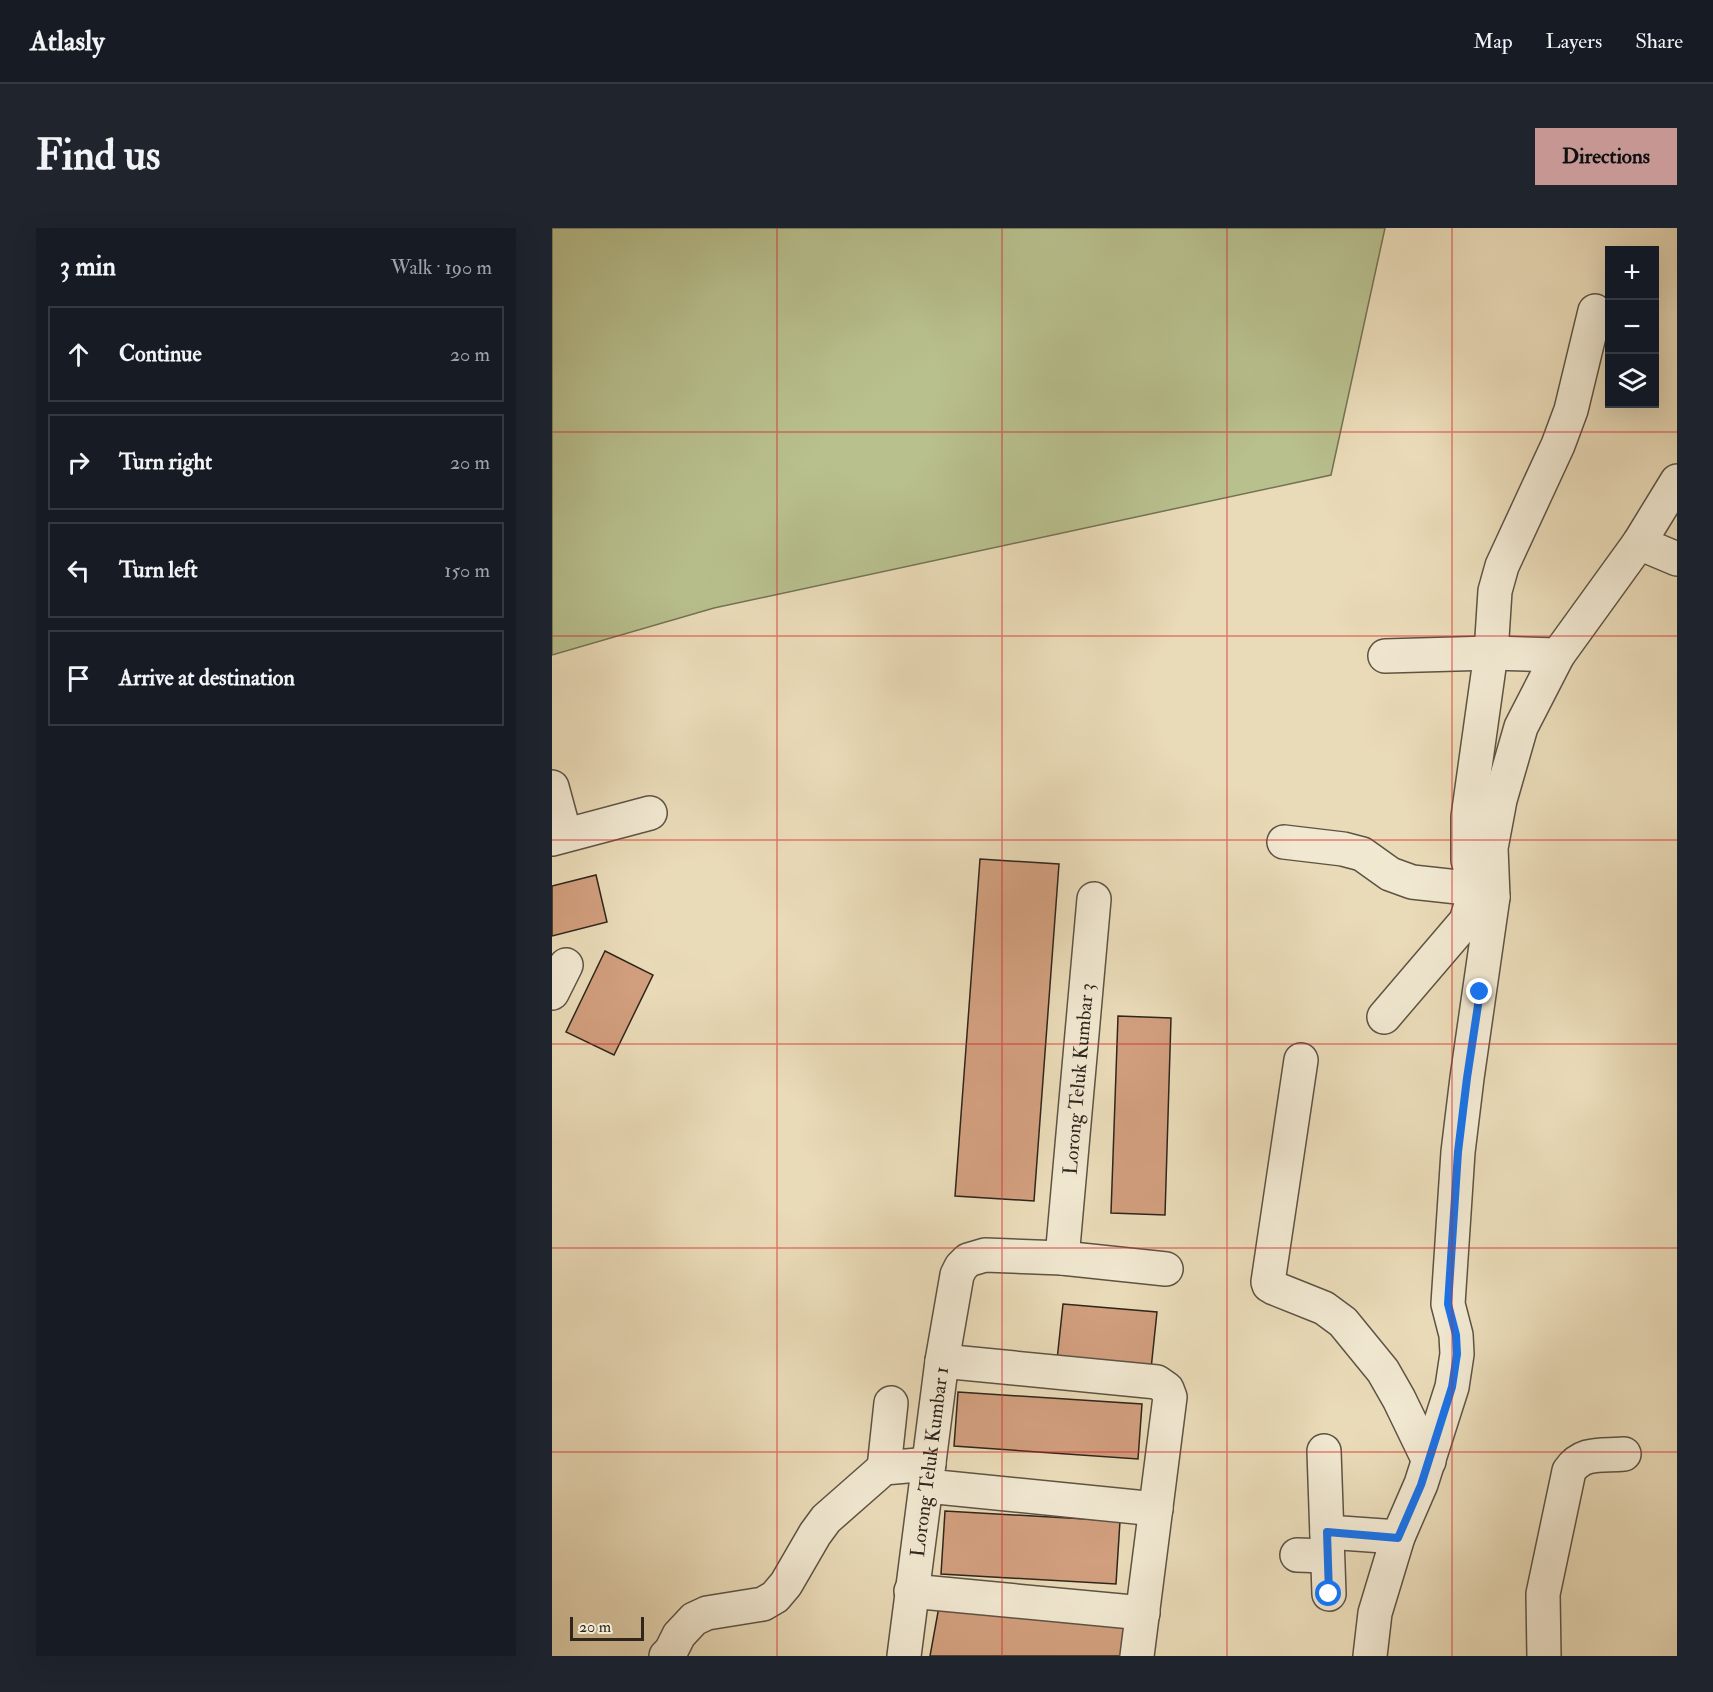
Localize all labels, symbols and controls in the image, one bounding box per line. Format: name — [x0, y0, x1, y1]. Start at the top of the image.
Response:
text: Atlasly — [30, 24, 104, 59]
text: Map — [1473, 28, 1513, 55]
text: Layers — [1546, 28, 1602, 55]
text: Share — [1635, 28, 1683, 55]
button: Directions — [1535, 128, 1677, 185]
text: Find us — [36, 130, 160, 182]
map controls — [1605, 246, 1659, 408]
button: + — [1605, 246, 1659, 300]
text: 3 min — [60, 251, 116, 283]
text: Walk · 190 m — [391, 255, 492, 280]
button: − — [1605, 300, 1659, 354]
icon: ahead — [62, 338, 95, 371]
text: Continue — [119, 340, 202, 368]
text: 20 m — [450, 342, 490, 367]
button: layers — [1605, 354, 1659, 408]
icon: right — [62, 446, 95, 479]
text: Turn right — [119, 448, 212, 476]
text: 20 m — [450, 450, 490, 475]
icon: left — [62, 554, 95, 587]
text: Turn left — [119, 556, 198, 584]
text: 150 m — [444, 558, 490, 583]
icon: arrive — [62, 662, 95, 695]
text: Arrive at destination — [119, 664, 295, 692]
route end — [1466, 978, 1492, 1004]
street label: Lorong Teluk Kumbar 3 — [1057, 982, 1099, 1176]
street label: Lorong Teluk Kumbar 1 — [905, 1365, 954, 1558]
route start — [1315, 1580, 1341, 1606]
scale bar — [570, 1614, 644, 1642]
text: 20 m — [579, 1617, 611, 1637]

